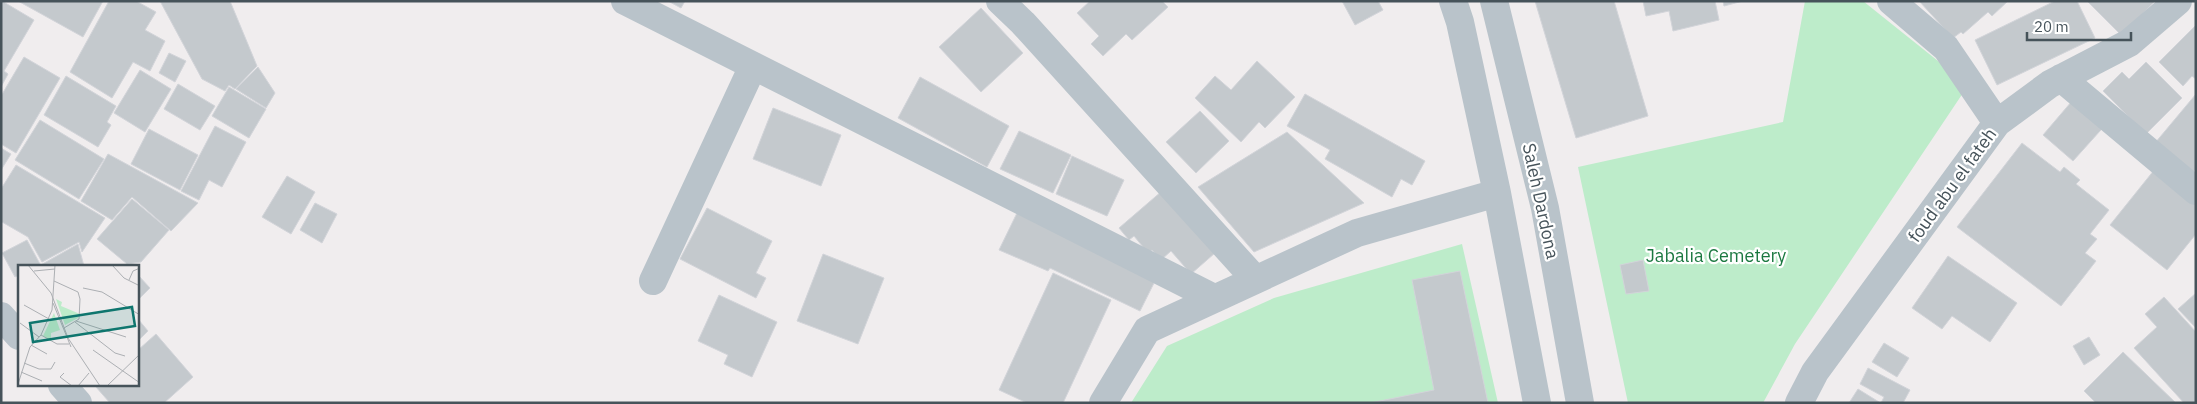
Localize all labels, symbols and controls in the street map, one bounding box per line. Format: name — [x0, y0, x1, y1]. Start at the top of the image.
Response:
scale bar — [2027, 10, 2131, 42]
text: 20 m — [2034, 17, 2069, 36]
street label: foud abu el fateh — [1903, 123, 2001, 247]
street label: Saleh Dardona — [1517, 141, 1565, 261]
park label: Jabalia Cemetery — [1646, 244, 1786, 267]
inset map — [18, 265, 139, 386]

